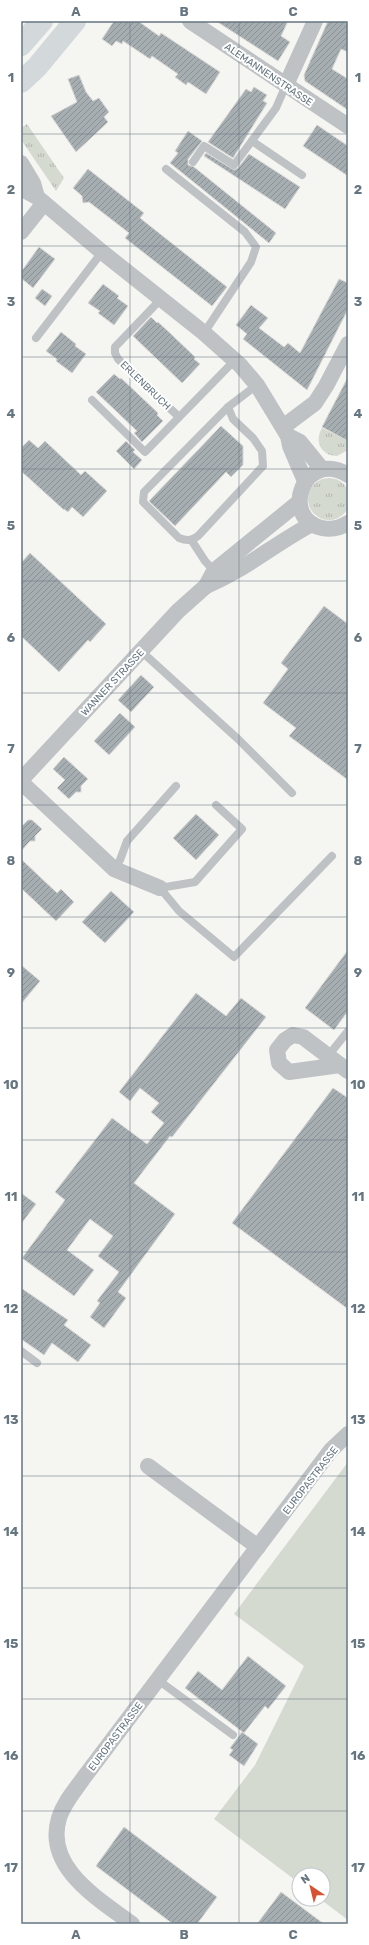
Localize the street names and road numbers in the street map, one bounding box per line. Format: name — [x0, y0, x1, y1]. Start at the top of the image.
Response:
street label: ALEMANNENSTRASSE — [222, 41, 315, 109]
street label: ERLENBRUCH — [118, 359, 173, 413]
street label: WANNER STRASSE — [79, 647, 147, 719]
street label: EUROPASTRASSE — [281, 1444, 341, 1517]
street label: EUROPASTRASSE — [86, 1700, 145, 1773]

